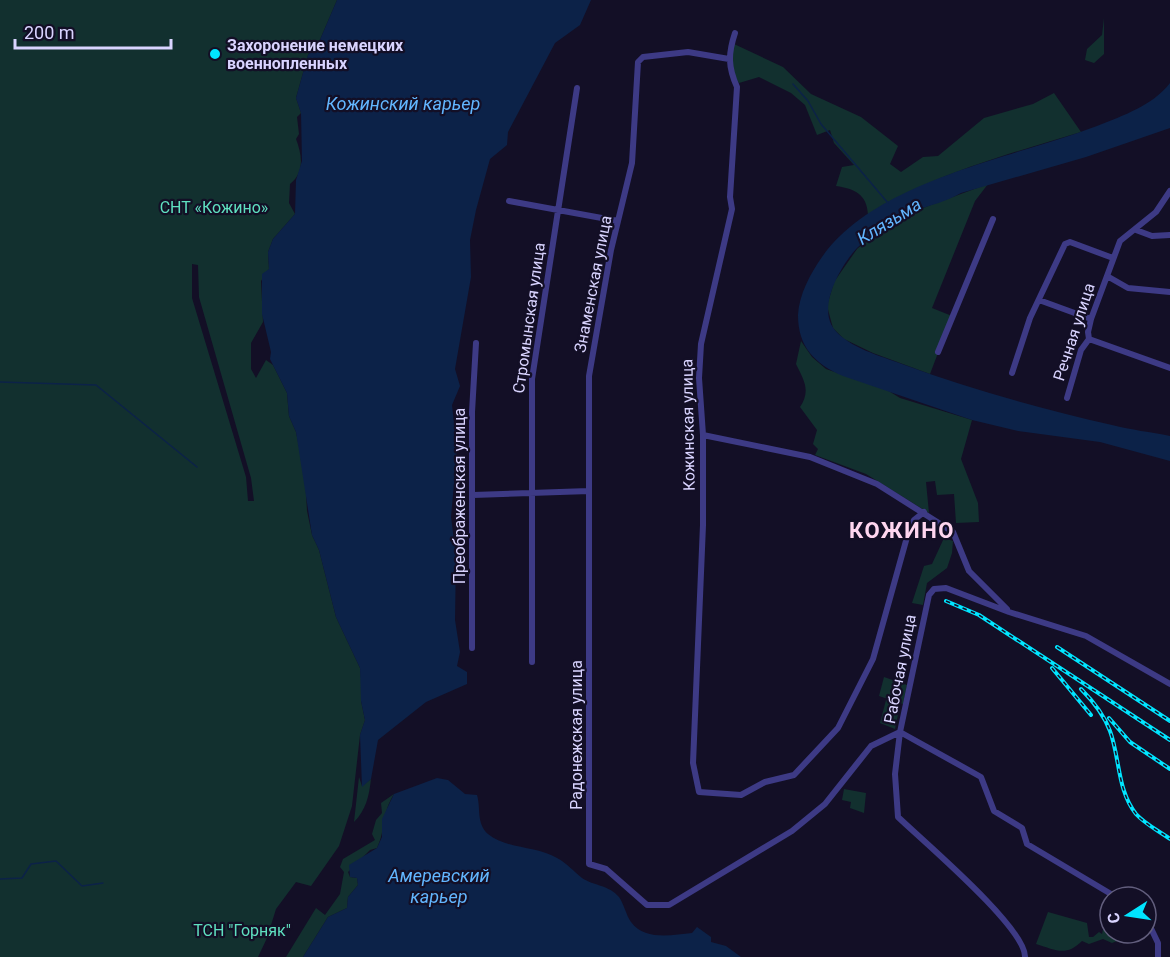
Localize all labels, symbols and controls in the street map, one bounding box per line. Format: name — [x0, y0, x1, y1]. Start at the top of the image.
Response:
scale bar — [15, 12, 171, 50]
text: 200 m — [24, 22, 75, 43]
place label: Захоронение немецких военнопленных — [227, 36, 404, 73]
marker: Захоронение немецких военнопленных — [208, 47, 222, 61]
water label: Кожинский карьер — [326, 93, 480, 114]
water label: Клязьма — [853, 193, 925, 249]
park label: СНТ «Кожино» — [160, 198, 268, 217]
street label: Знаменская улица — [570, 214, 616, 354]
street label: Стромынская улица — [509, 241, 549, 395]
street label: Речная улица — [1049, 281, 1099, 383]
street label: Кожинская улица — [677, 359, 699, 491]
street label: Преображенская улица — [450, 408, 469, 584]
district label: КОЖИНО — [849, 518, 955, 543]
street label: Рабочая улица — [880, 613, 920, 725]
street label: Радонежская улица — [567, 660, 586, 810]
water label: Амеревский карьер — [387, 865, 490, 907]
north arrow — [1098, 885, 1158, 945]
text: С — [1103, 911, 1124, 925]
park label: ТСН "Горняк" — [193, 921, 291, 940]

